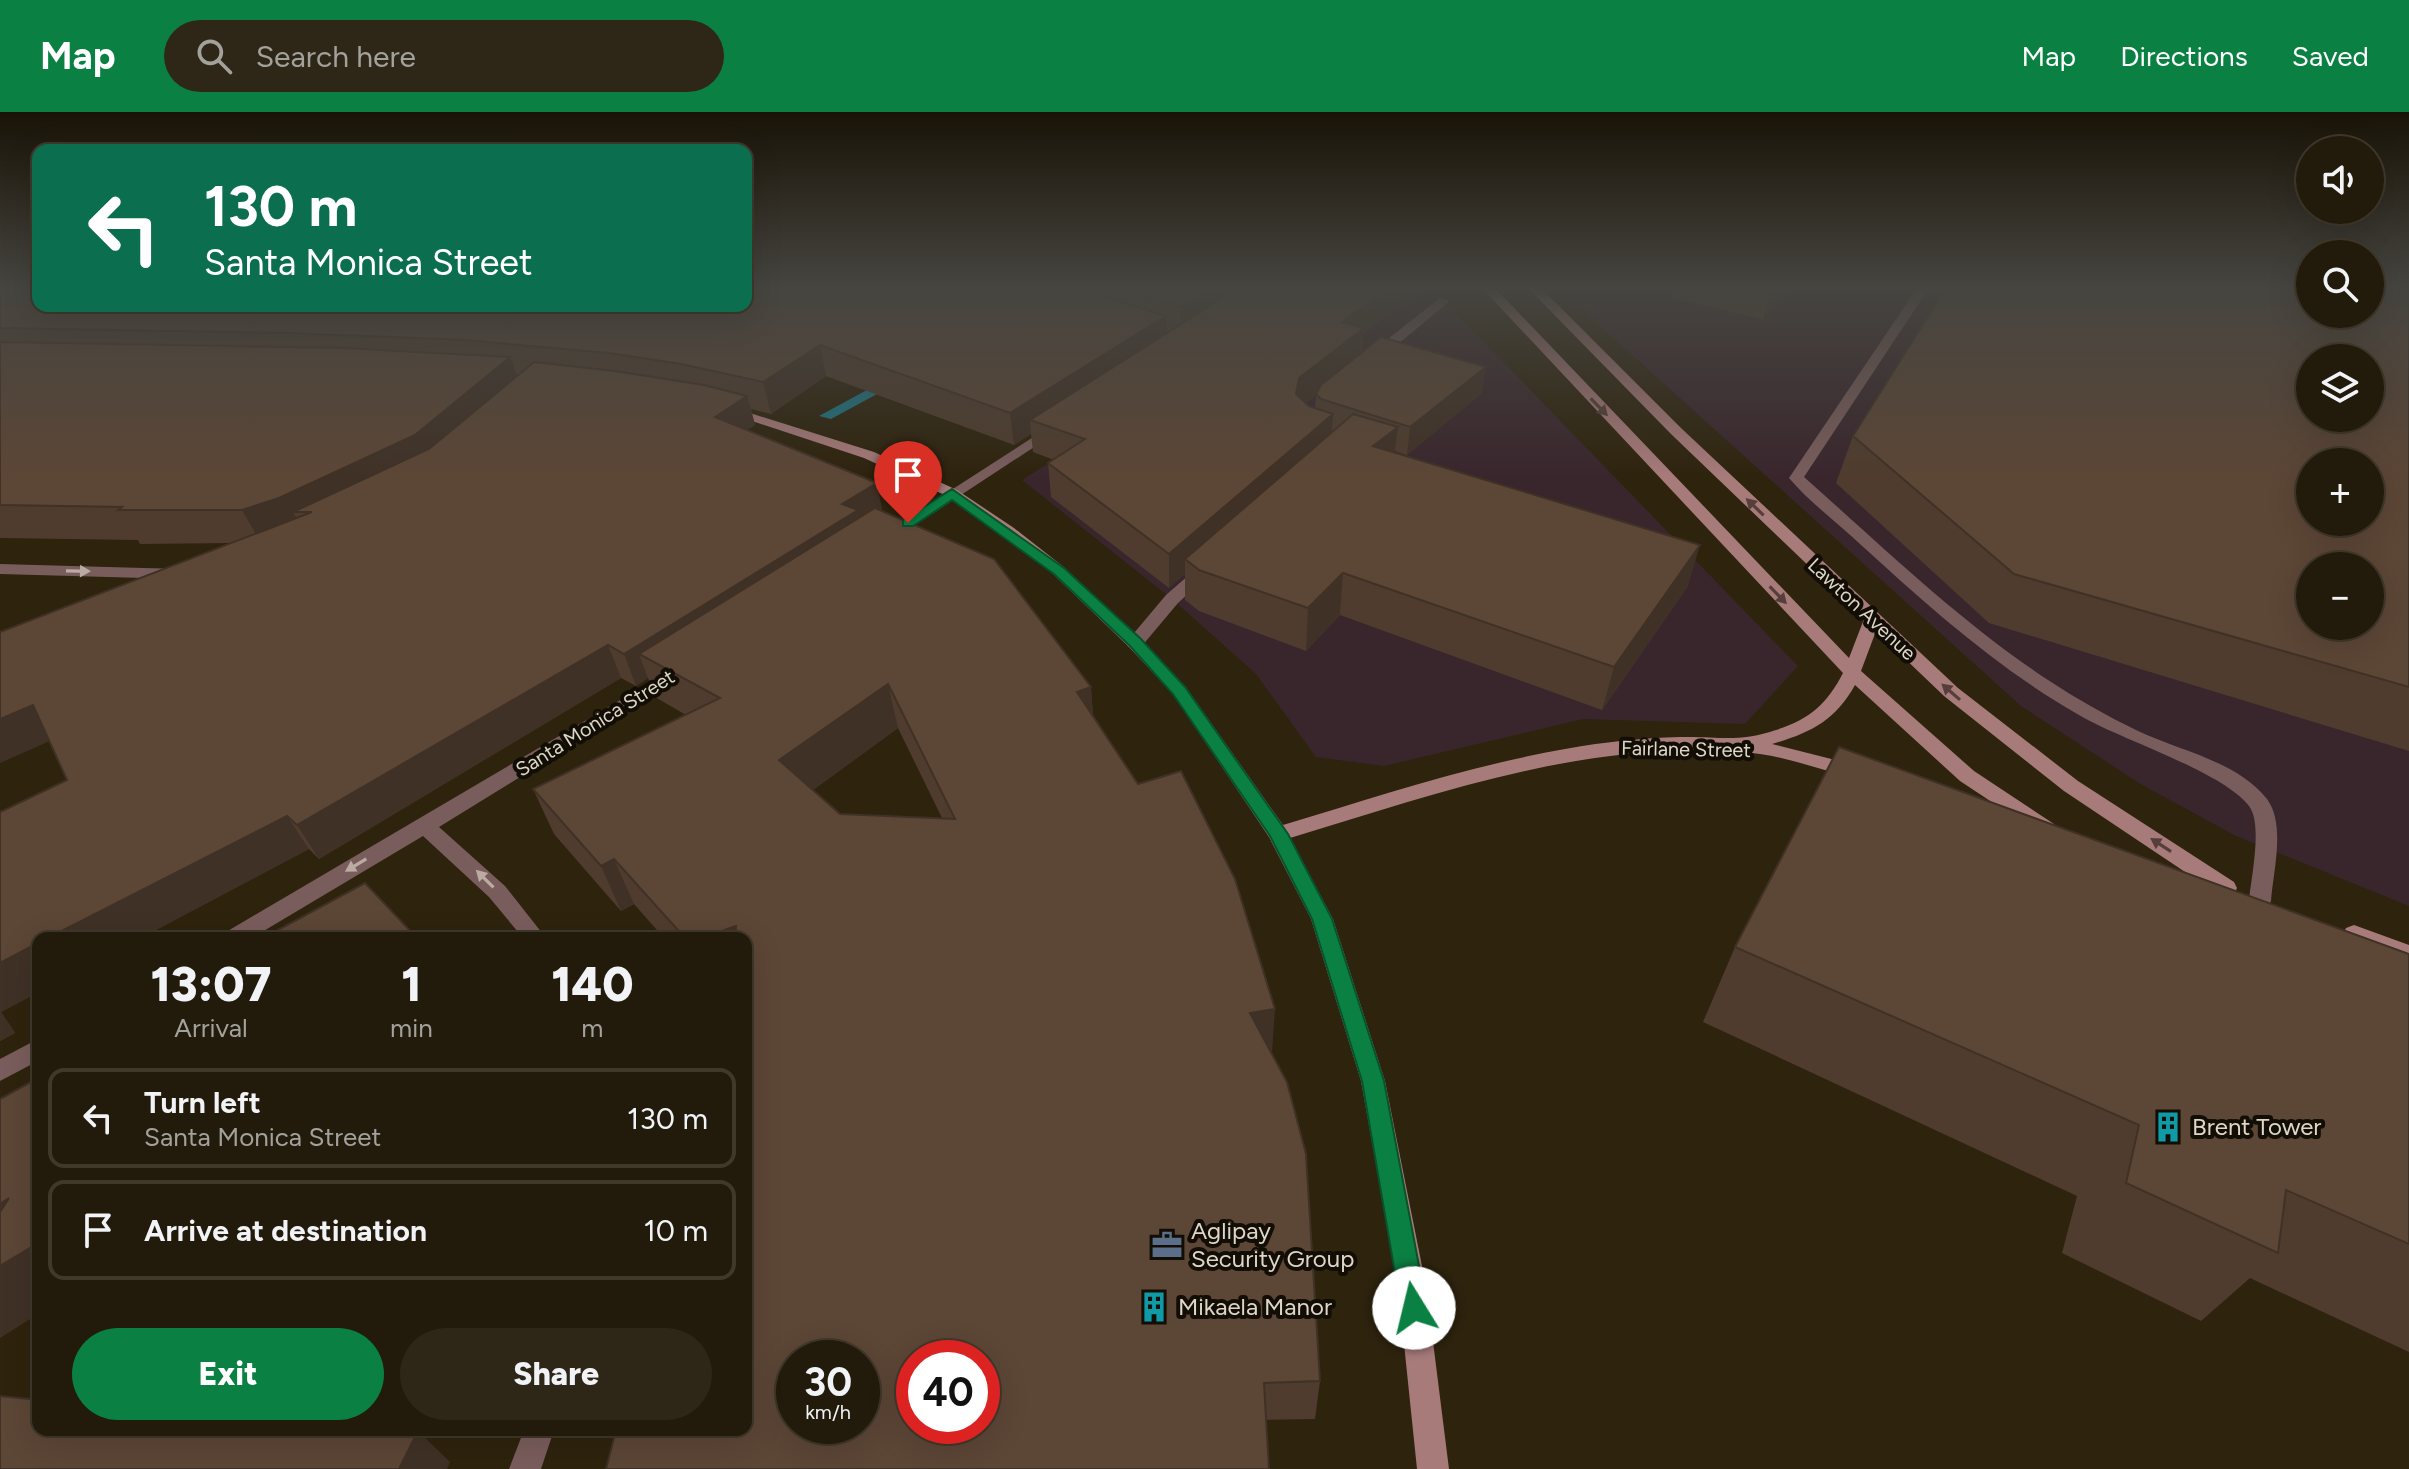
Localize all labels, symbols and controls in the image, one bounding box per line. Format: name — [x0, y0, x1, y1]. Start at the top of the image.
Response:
search box — [164, 20, 724, 92]
text: Map — [40, 33, 116, 79]
icon: search — [192, 34, 236, 78]
text: Search here — [256, 38, 416, 75]
text: Map — [2022, 39, 2076, 73]
text: Directions — [2120, 39, 2248, 73]
text: Saved — [2292, 39, 2369, 73]
map controls — [2296, 136, 2384, 640]
button: sound — [2296, 136, 2384, 224]
text: 130 m — [204, 173, 357, 240]
icon: left — [72, 176, 176, 280]
button: search — [2296, 240, 2384, 328]
text: Santa Monica Street — [204, 241, 533, 284]
button: layers — [2296, 344, 2384, 432]
one-way arrow — [1589, 397, 1607, 416]
pin — [874, 441, 942, 523]
button: + — [2296, 448, 2384, 536]
icon: arrive — [886, 453, 930, 497]
one-way arrow — [1746, 498, 1765, 516]
button: − — [2296, 552, 2384, 640]
street label: Lawton Avenue — [1803, 553, 1921, 665]
one-way arrow — [66, 565, 91, 577]
one-way arrow — [1768, 585, 1787, 604]
street label: Santa Monica Street — [511, 664, 679, 782]
one-way arrow — [1942, 683, 1961, 701]
street label: Fairlane Street — [1621, 736, 1751, 762]
one-way arrow — [2150, 838, 2171, 853]
one-way arrow — [345, 858, 367, 872]
one-way arrow — [476, 870, 495, 888]
text: 13:07 — [150, 955, 272, 1013]
text: 1 — [401, 955, 422, 1013]
text: 140 — [551, 955, 634, 1013]
text: Arrival — [174, 1012, 248, 1044]
text: min — [390, 1012, 433, 1044]
text: m — [581, 1012, 603, 1044]
text: Turn left — [144, 1084, 261, 1121]
icon: left — [76, 1096, 120, 1140]
text: 130 m — [627, 1100, 708, 1137]
building icon: Brent Tower — [2151, 1110, 2185, 1144]
place label: Brent Tower — [2192, 1112, 2321, 1141]
text: Santa Monica Street — [144, 1121, 381, 1153]
icon: arrive — [76, 1208, 120, 1252]
text: Arrive at destination — [144, 1212, 427, 1249]
text: 10 m — [643, 1212, 708, 1249]
place label: Aglipay Security Group — [1191, 1216, 1354, 1273]
office icon: Aglipay Security Group — [1150, 1228, 1184, 1262]
position arrow — [1372, 1266, 1456, 1350]
building icon: Mikaela Manor — [1137, 1290, 1171, 1324]
place label: Mikaela Manor — [1178, 1292, 1332, 1321]
button: Exit — [72, 1328, 384, 1420]
button: Share — [400, 1328, 712, 1420]
speed limit sign: 40 — [896, 1340, 1000, 1444]
text: 30 — [804, 1358, 852, 1406]
text: km/h — [805, 1400, 851, 1424]

